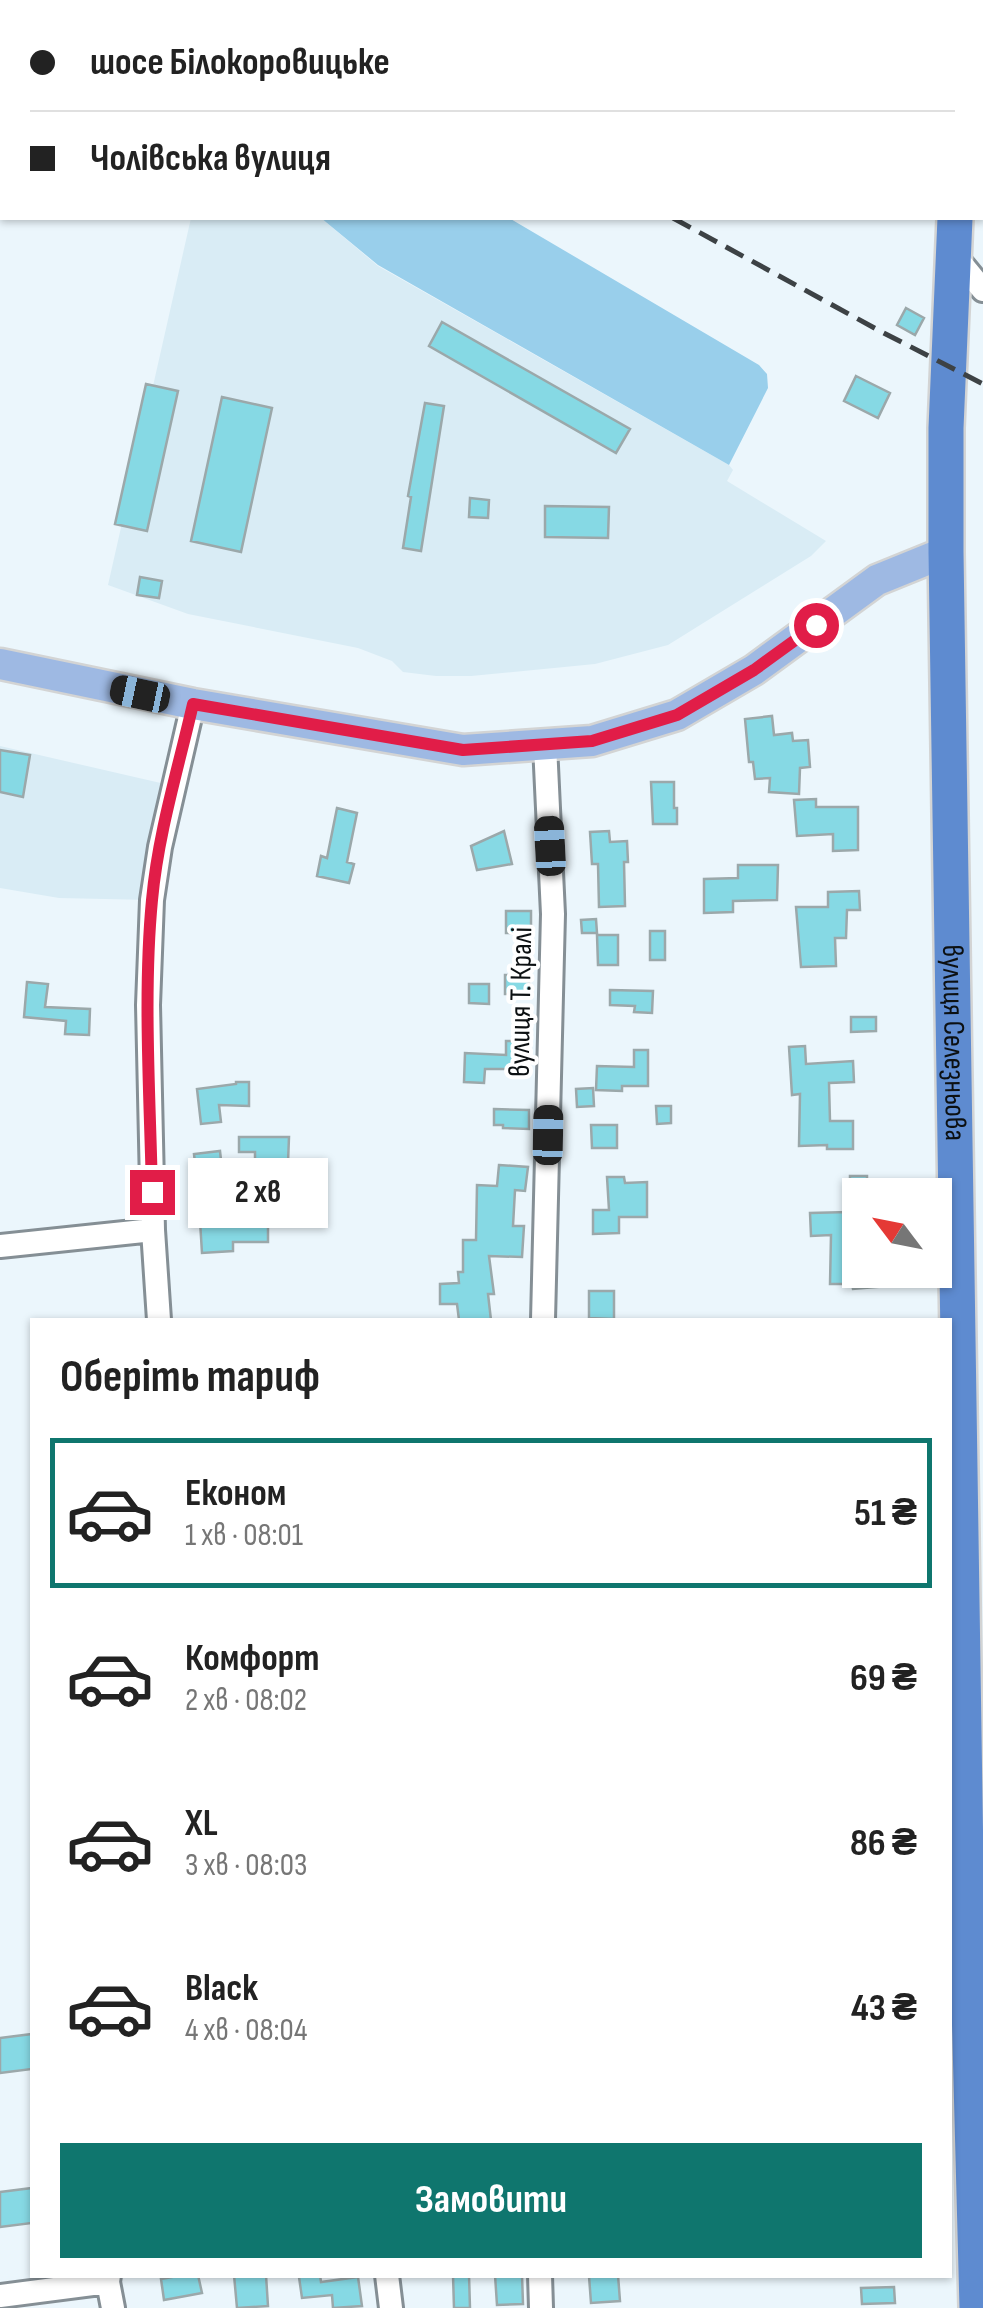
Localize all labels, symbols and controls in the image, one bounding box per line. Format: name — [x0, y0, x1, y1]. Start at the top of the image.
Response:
text: шосе Білокоровицьке — [90, 40, 390, 85]
text: Чолівська вулиця — [90, 136, 331, 181]
route start — [794, 603, 839, 648]
car — [108, 673, 172, 715]
car — [533, 815, 567, 877]
street label: вулиця Т. Кралі — [502, 927, 540, 1077]
street label: вулиця Селезньова — [934, 944, 973, 1141]
car — [532, 1105, 564, 1165]
callout: 2 хв — [187, 1157, 327, 1227]
route end — [130, 1170, 175, 1215]
text: 2 хв — [235, 1173, 281, 1212]
north arrow — [842, 1178, 952, 1288]
map controls — [842, 1178, 952, 1288]
text: Оберіть тариф — [60, 1350, 320, 1405]
icon: car — [65, 1468, 155, 1558]
text: Економ — [185, 1471, 286, 1516]
text: 51 ₴ — [854, 1491, 917, 1536]
text: 1 хв · 08:01 — [185, 1516, 303, 1555]
icon: car — [65, 1633, 155, 1723]
text: Комфорт — [185, 1636, 319, 1681]
text: 69 ₴ — [850, 1656, 917, 1701]
text: 2 хв · 08:02 — [185, 1681, 307, 1720]
icon: car — [65, 1798, 155, 1888]
text: XL — [185, 1801, 218, 1846]
text: 86 ₴ — [850, 1821, 917, 1866]
text: 3 хв · 08:03 — [185, 1846, 307, 1885]
icon: car — [65, 1963, 155, 2053]
text: Black — [185, 1966, 258, 2011]
text: 43 ₴ — [851, 1986, 917, 2031]
text: 4 хв · 08:04 — [185, 2011, 307, 2050]
button: Замовити — [60, 2143, 922, 2258]

